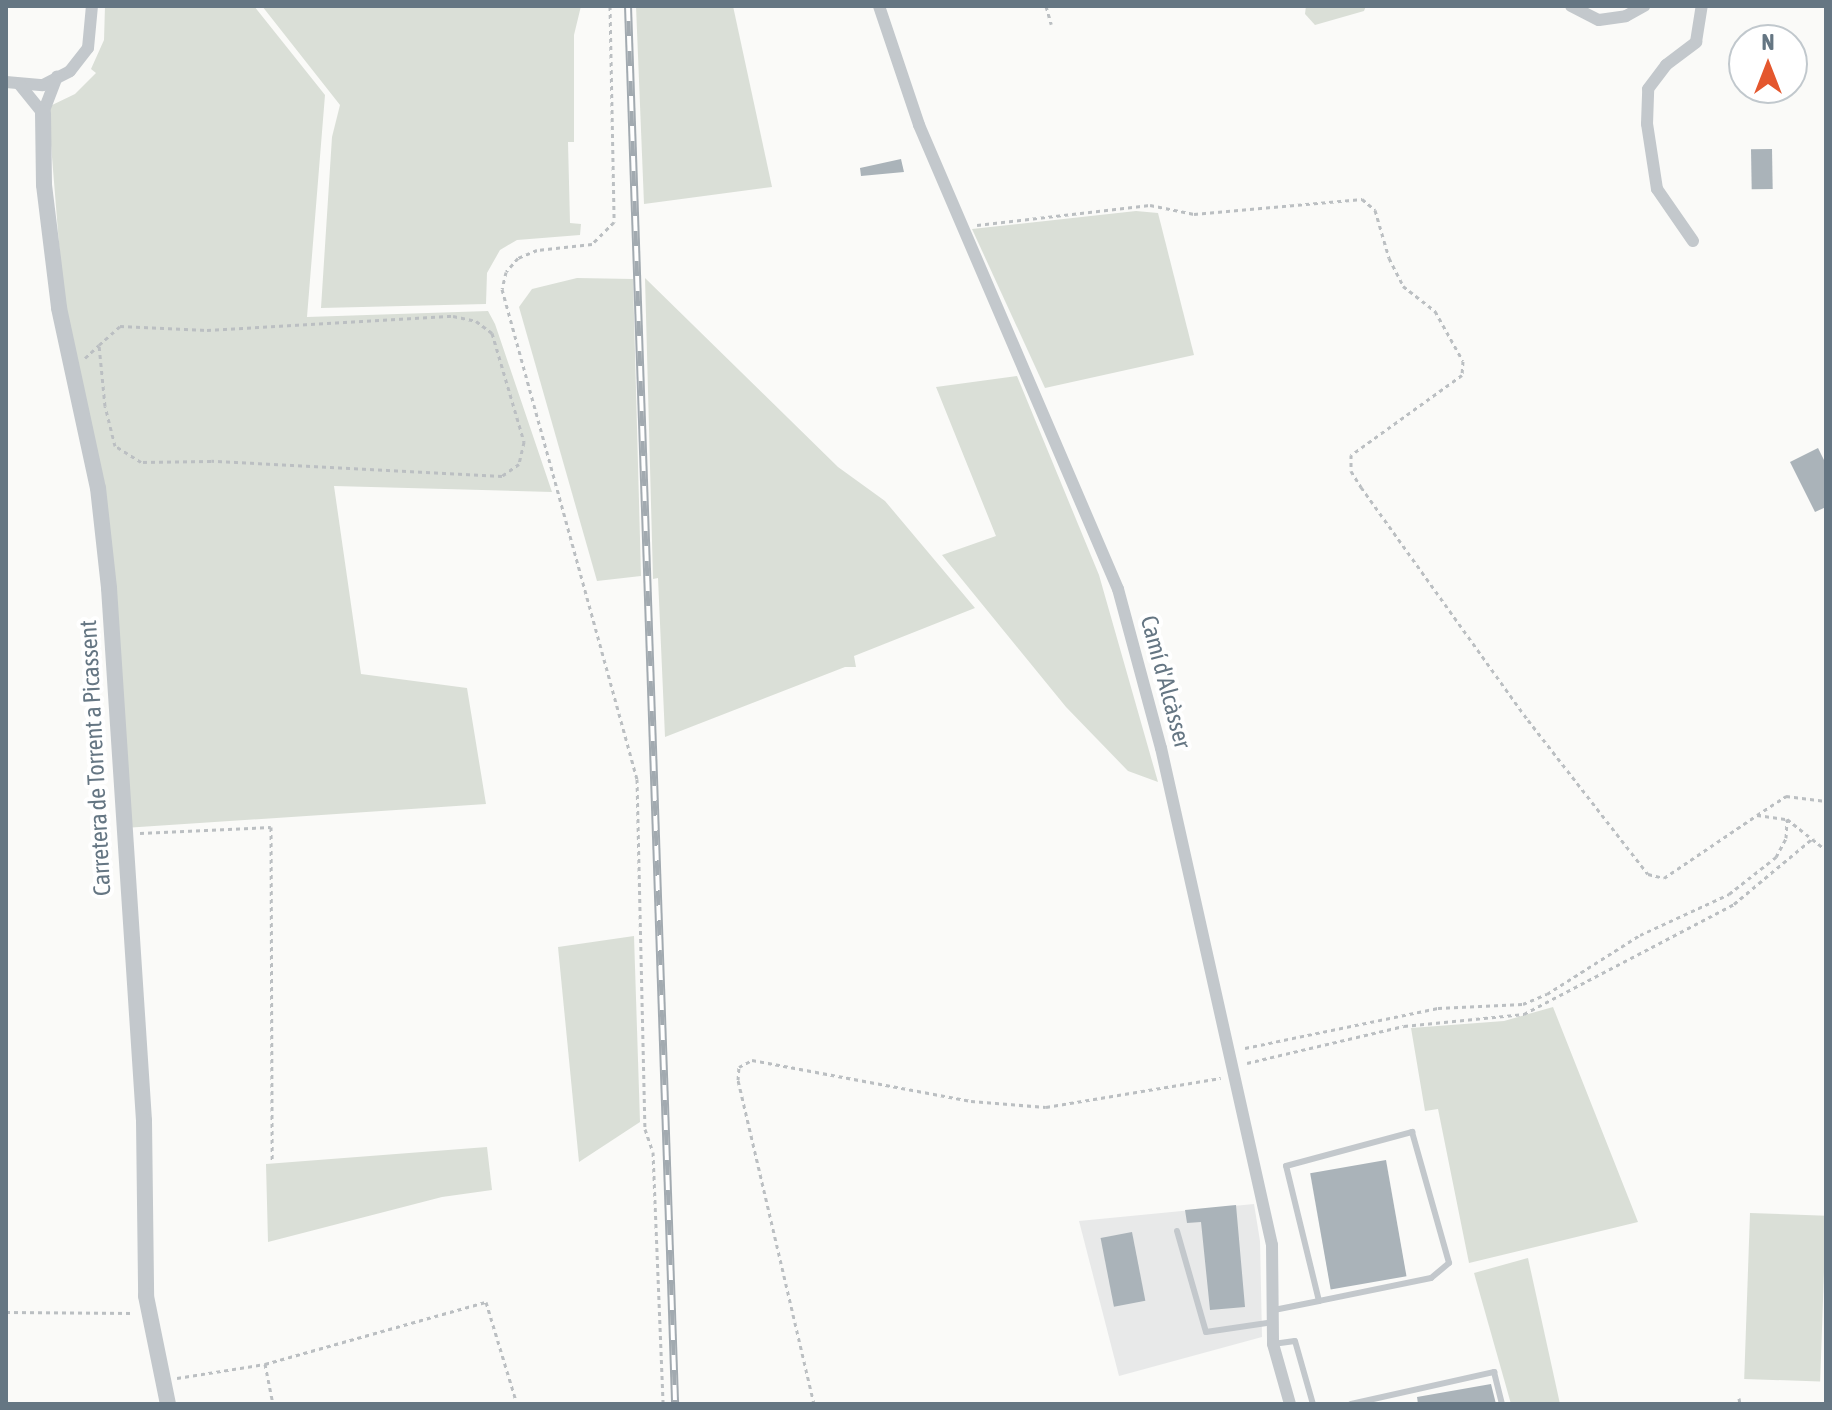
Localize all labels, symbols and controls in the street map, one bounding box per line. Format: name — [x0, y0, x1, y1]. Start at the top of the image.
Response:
north arrow — [1728, 24, 1808, 104]
text: N — [1762, 29, 1774, 55]
street label: Camí d'Alcàsser — [1134, 612, 1198, 752]
street label: Carretera de Torrent a Picassent — [73, 619, 117, 897]

